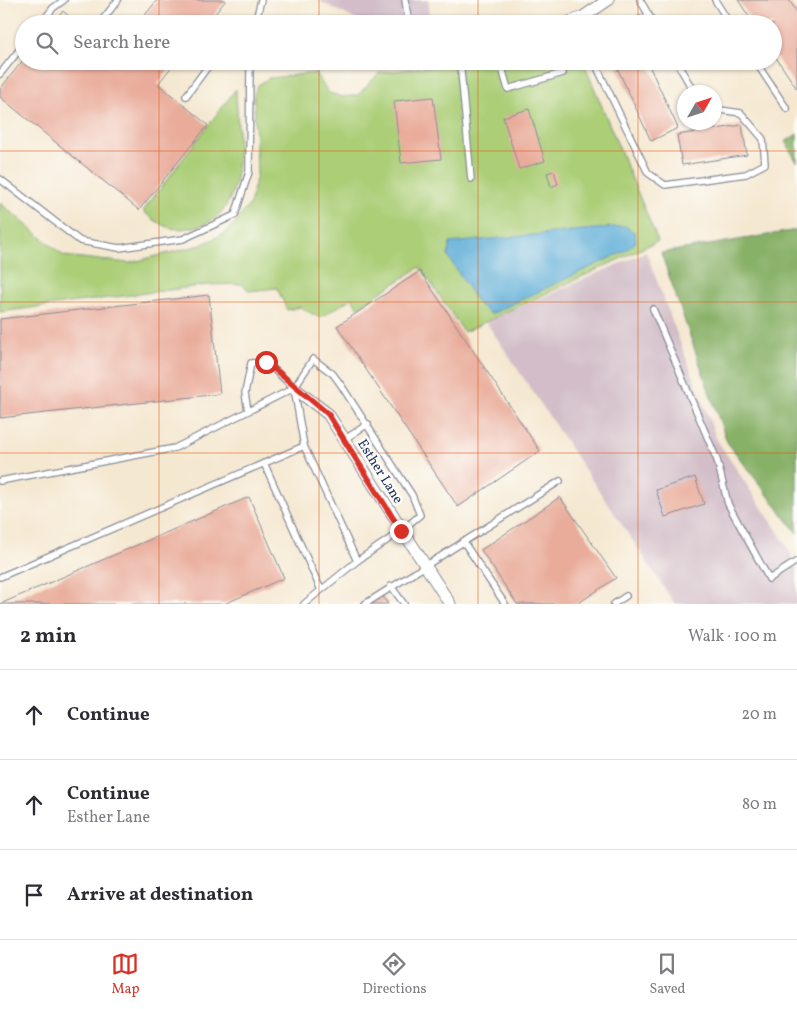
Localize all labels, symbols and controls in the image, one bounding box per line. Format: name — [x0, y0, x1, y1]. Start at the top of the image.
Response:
search box — [15, 15, 782, 70]
icon: search — [33, 29, 61, 57]
text: Search here — [73, 30, 170, 56]
north arrow — [677, 85, 722, 130]
route start — [255, 351, 278, 374]
street label: Esther Lane — [352, 436, 407, 508]
route end — [390, 520, 413, 543]
text: 2 min — [20, 622, 77, 651]
text: Walk · 100 m — [688, 626, 777, 648]
icon: ahead — [20, 701, 48, 729]
text: Continue — [67, 702, 150, 728]
text: 20 m — [742, 704, 777, 726]
text: Continue — [67, 781, 150, 807]
icon: ahead — [20, 791, 48, 819]
text: 80 m — [742, 794, 777, 816]
text: Esther Lane — [67, 807, 150, 829]
icon: arrive — [20, 881, 48, 909]
text: Arrive at destination — [67, 882, 253, 908]
tab: Map — [111, 950, 139, 999]
tab: Directions — [362, 950, 427, 999]
tab: Saved — [649, 950, 686, 999]

